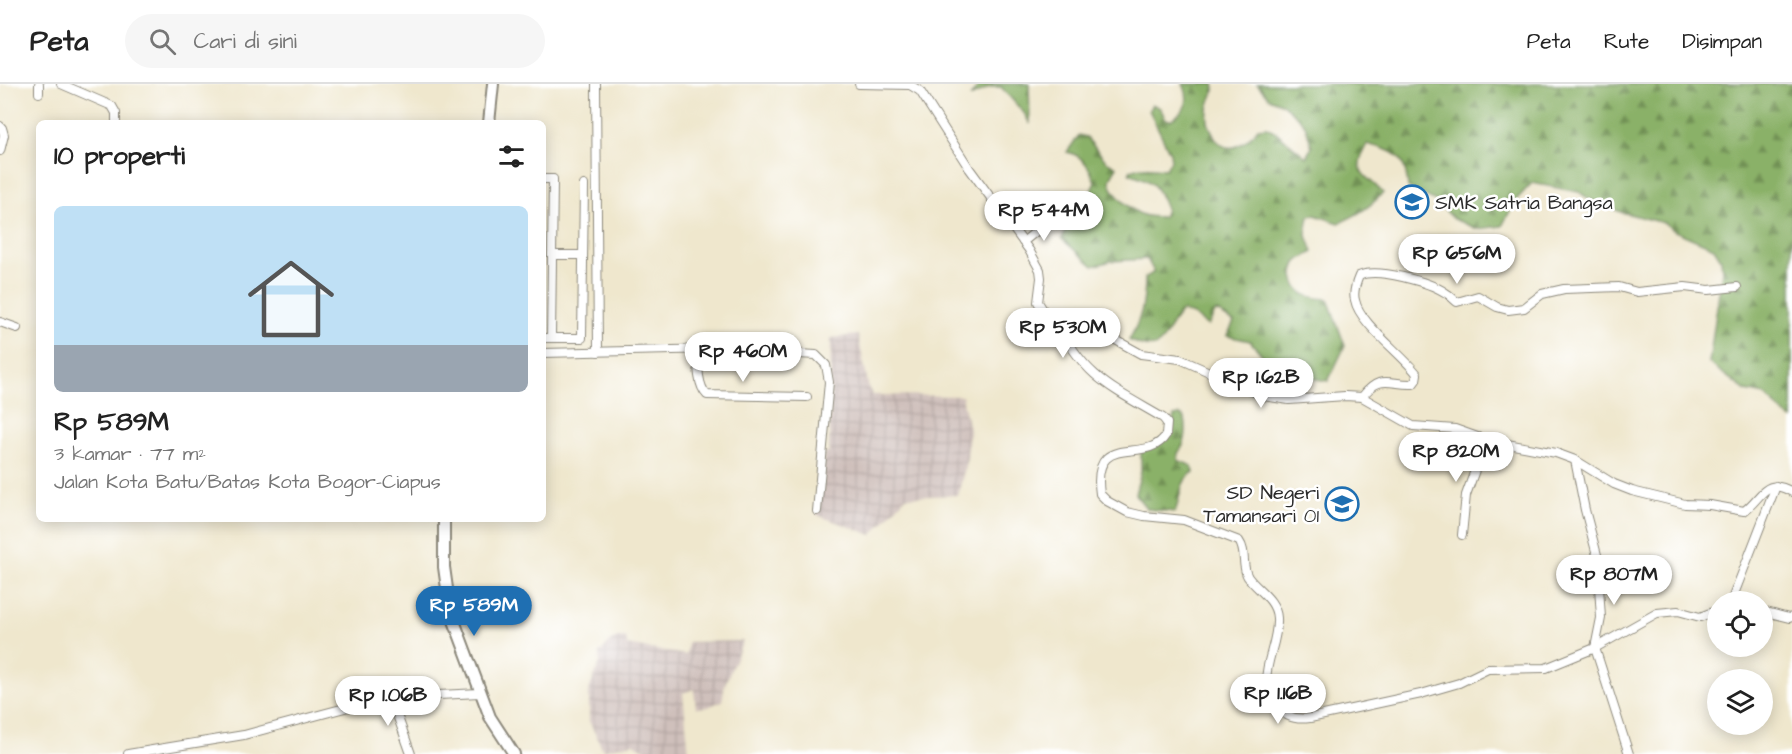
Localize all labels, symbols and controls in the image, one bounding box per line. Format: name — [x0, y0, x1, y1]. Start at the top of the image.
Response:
search box — [125, 14, 545, 68]
text: Peta — [30, 22, 89, 61]
icon: search — [146, 25, 179, 58]
text: Cari di sini — [194, 26, 297, 57]
text: Peta — [1527, 27, 1571, 56]
text: Rute — [1604, 27, 1649, 56]
text: Disimpan — [1682, 27, 1762, 56]
text: 10 properti — [54, 138, 185, 174]
icon: filters — [495, 140, 528, 173]
school or university icon: SMK Satria Bangsa — [1394, 184, 1430, 220]
place label: SMK Satria Bangsa — [1435, 189, 1613, 218]
pin: Rp 544M — [989, 191, 1099, 242]
text: Rp 544M — [998, 196, 1090, 224]
pin: Rp 656M — [1402, 234, 1512, 285]
text: Rp 656M — [1412, 239, 1502, 267]
icon: home — [237, 245, 345, 353]
pin: Rp 530M — [1008, 308, 1118, 359]
text: Rp 530M — [1020, 313, 1106, 341]
pin: Rp 460M — [688, 332, 798, 383]
text: Rp 460M — [699, 337, 787, 365]
pin: Rp 1.62B — [1199, 358, 1323, 409]
text: Rp 1.62B — [1223, 363, 1299, 391]
text: Rp 589M — [54, 404, 169, 440]
pin: Rp 820M — [1401, 432, 1511, 483]
text: Rp 820M — [1413, 437, 1499, 465]
text: 3 kamar · 77 m² — [54, 440, 206, 468]
text: Jalan Kota Batu/Batas Kota Bogor–Ciapus — [54, 468, 441, 496]
place label: SD Negeri Tamansari 01 — [1203, 479, 1319, 530]
school or university icon: SD Negeri Tamansari 01 — [1324, 486, 1360, 522]
pin: Rp 807M — [1559, 555, 1669, 606]
text: Rp 807M — [1570, 560, 1658, 588]
pin: Rp 589M — [419, 586, 529, 637]
text: Rp 589M — [430, 591, 518, 619]
map controls — [1707, 591, 1773, 735]
button: locate — [1707, 591, 1773, 657]
button: layers — [1707, 669, 1773, 735]
pin: Rp 1.16B — [1216, 674, 1340, 725]
pin: Rp 1.06B — [326, 676, 450, 727]
text: Rp 1.16B — [1244, 679, 1312, 707]
text: Rp 1.06B — [349, 681, 427, 709]

